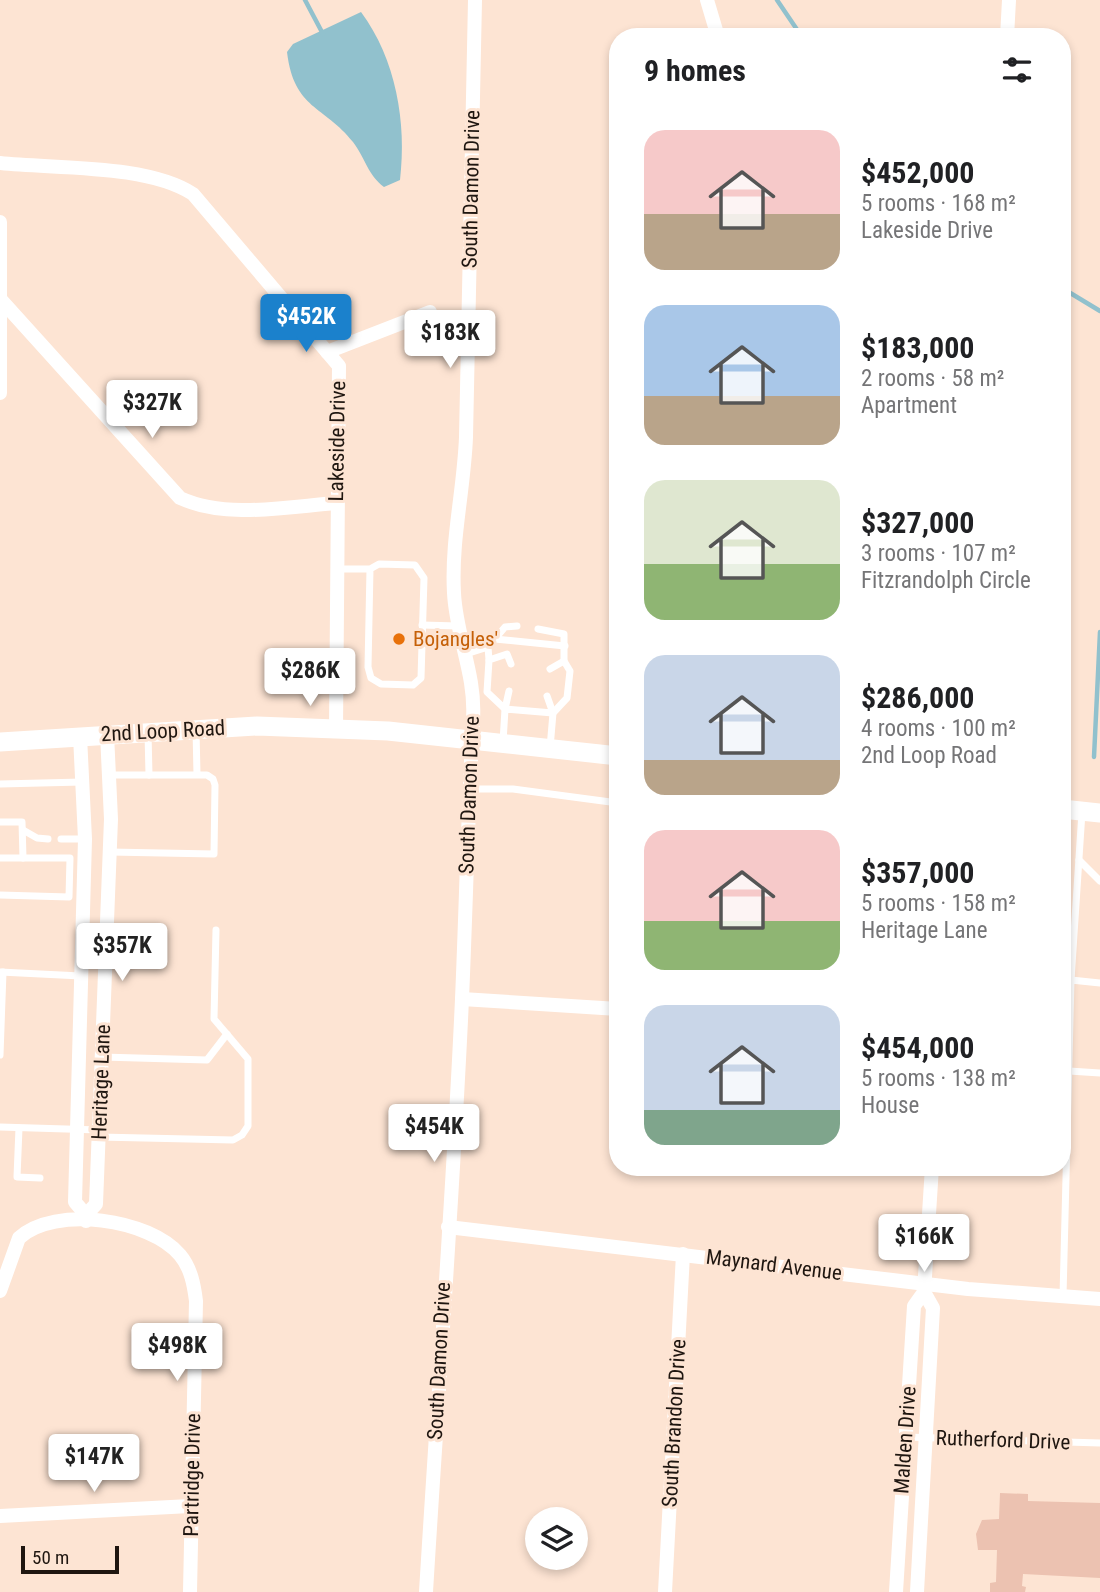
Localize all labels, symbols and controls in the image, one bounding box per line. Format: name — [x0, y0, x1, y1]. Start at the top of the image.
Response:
icon: filters — [998, 51, 1036, 89]
text: 9 homes — [644, 53, 746, 88]
street label: South Damon Drive — [458, 110, 484, 268]
text: $452,000 — [861, 155, 974, 190]
icon: home — [700, 158, 784, 242]
text: 5 rooms · 168 m² — [861, 190, 1016, 217]
text: Lakeside Drive — [861, 217, 993, 244]
pin: $452K — [257, 294, 355, 354]
text: $452K — [276, 303, 336, 330]
pin: $183K — [401, 310, 499, 370]
text: $183K — [420, 319, 480, 346]
text: $183,000 — [861, 330, 974, 365]
icon: home — [700, 333, 784, 417]
text: 2 rooms · 58 m² — [861, 365, 1004, 392]
pin: $327K — [103, 380, 201, 440]
street label: Lakeside Drive — [324, 380, 350, 501]
text: $327K — [122, 389, 182, 416]
text: Apartment — [861, 392, 957, 419]
text: $327,000 — [861, 505, 974, 540]
icon: home — [700, 508, 784, 592]
text: 3 rooms · 107 m² — [861, 540, 1016, 567]
text: Fitzrandolph Circle — [861, 567, 1031, 594]
place label: Bojangles' — [413, 627, 498, 651]
marker: Bojangles' — [391, 631, 407, 647]
pin: $286K — [261, 648, 359, 708]
text: $286K — [280, 657, 340, 684]
text: $286,000 — [861, 680, 974, 715]
icon: home — [700, 683, 784, 767]
street label: South Damon Drive — [454, 715, 484, 874]
text: 4 rooms · 100 m² — [861, 715, 1016, 742]
street label: 2nd Loop Road — [100, 716, 226, 746]
text: 2nd Loop Road — [861, 742, 997, 769]
text: $357,000 — [861, 855, 974, 890]
icon: home — [700, 858, 784, 942]
text: 5 rooms · 158 m² — [861, 890, 1016, 917]
text: Heritage Lane — [861, 917, 987, 944]
pin: $357K — [73, 923, 171, 983]
text: $357K — [92, 932, 152, 959]
street label: Heritage Lane — [87, 1024, 115, 1140]
text: $454,000 — [861, 1030, 974, 1065]
icon: home — [700, 1033, 784, 1117]
text: 5 rooms · 138 m² — [861, 1065, 1016, 1092]
text: House — [861, 1092, 919, 1119]
pin: $454K — [385, 1104, 483, 1164]
text: $454K — [404, 1113, 464, 1140]
pin: $166K — [875, 1214, 973, 1274]
text: $166K — [894, 1223, 954, 1250]
street label: Maynard Avenue — [705, 1245, 843, 1285]
street label: South Damon Drive — [423, 1281, 455, 1441]
pin: $498K — [128, 1324, 226, 1383]
text: $498K — [147, 1332, 207, 1359]
street label: South Brandon Drive — [658, 1338, 690, 1508]
street label: Malden Drive — [889, 1385, 921, 1495]
street label: Partridge Drive — [179, 1413, 205, 1537]
street label: Rutherford Drive — [935, 1426, 1071, 1454]
pin: $147K — [45, 1434, 143, 1494]
text: $147K — [64, 1443, 124, 1470]
map controls — [525, 1507, 588, 1570]
button: layers — [525, 1507, 588, 1570]
scale bar — [21, 1543, 119, 1575]
text: 50 m — [32, 1546, 69, 1569]

